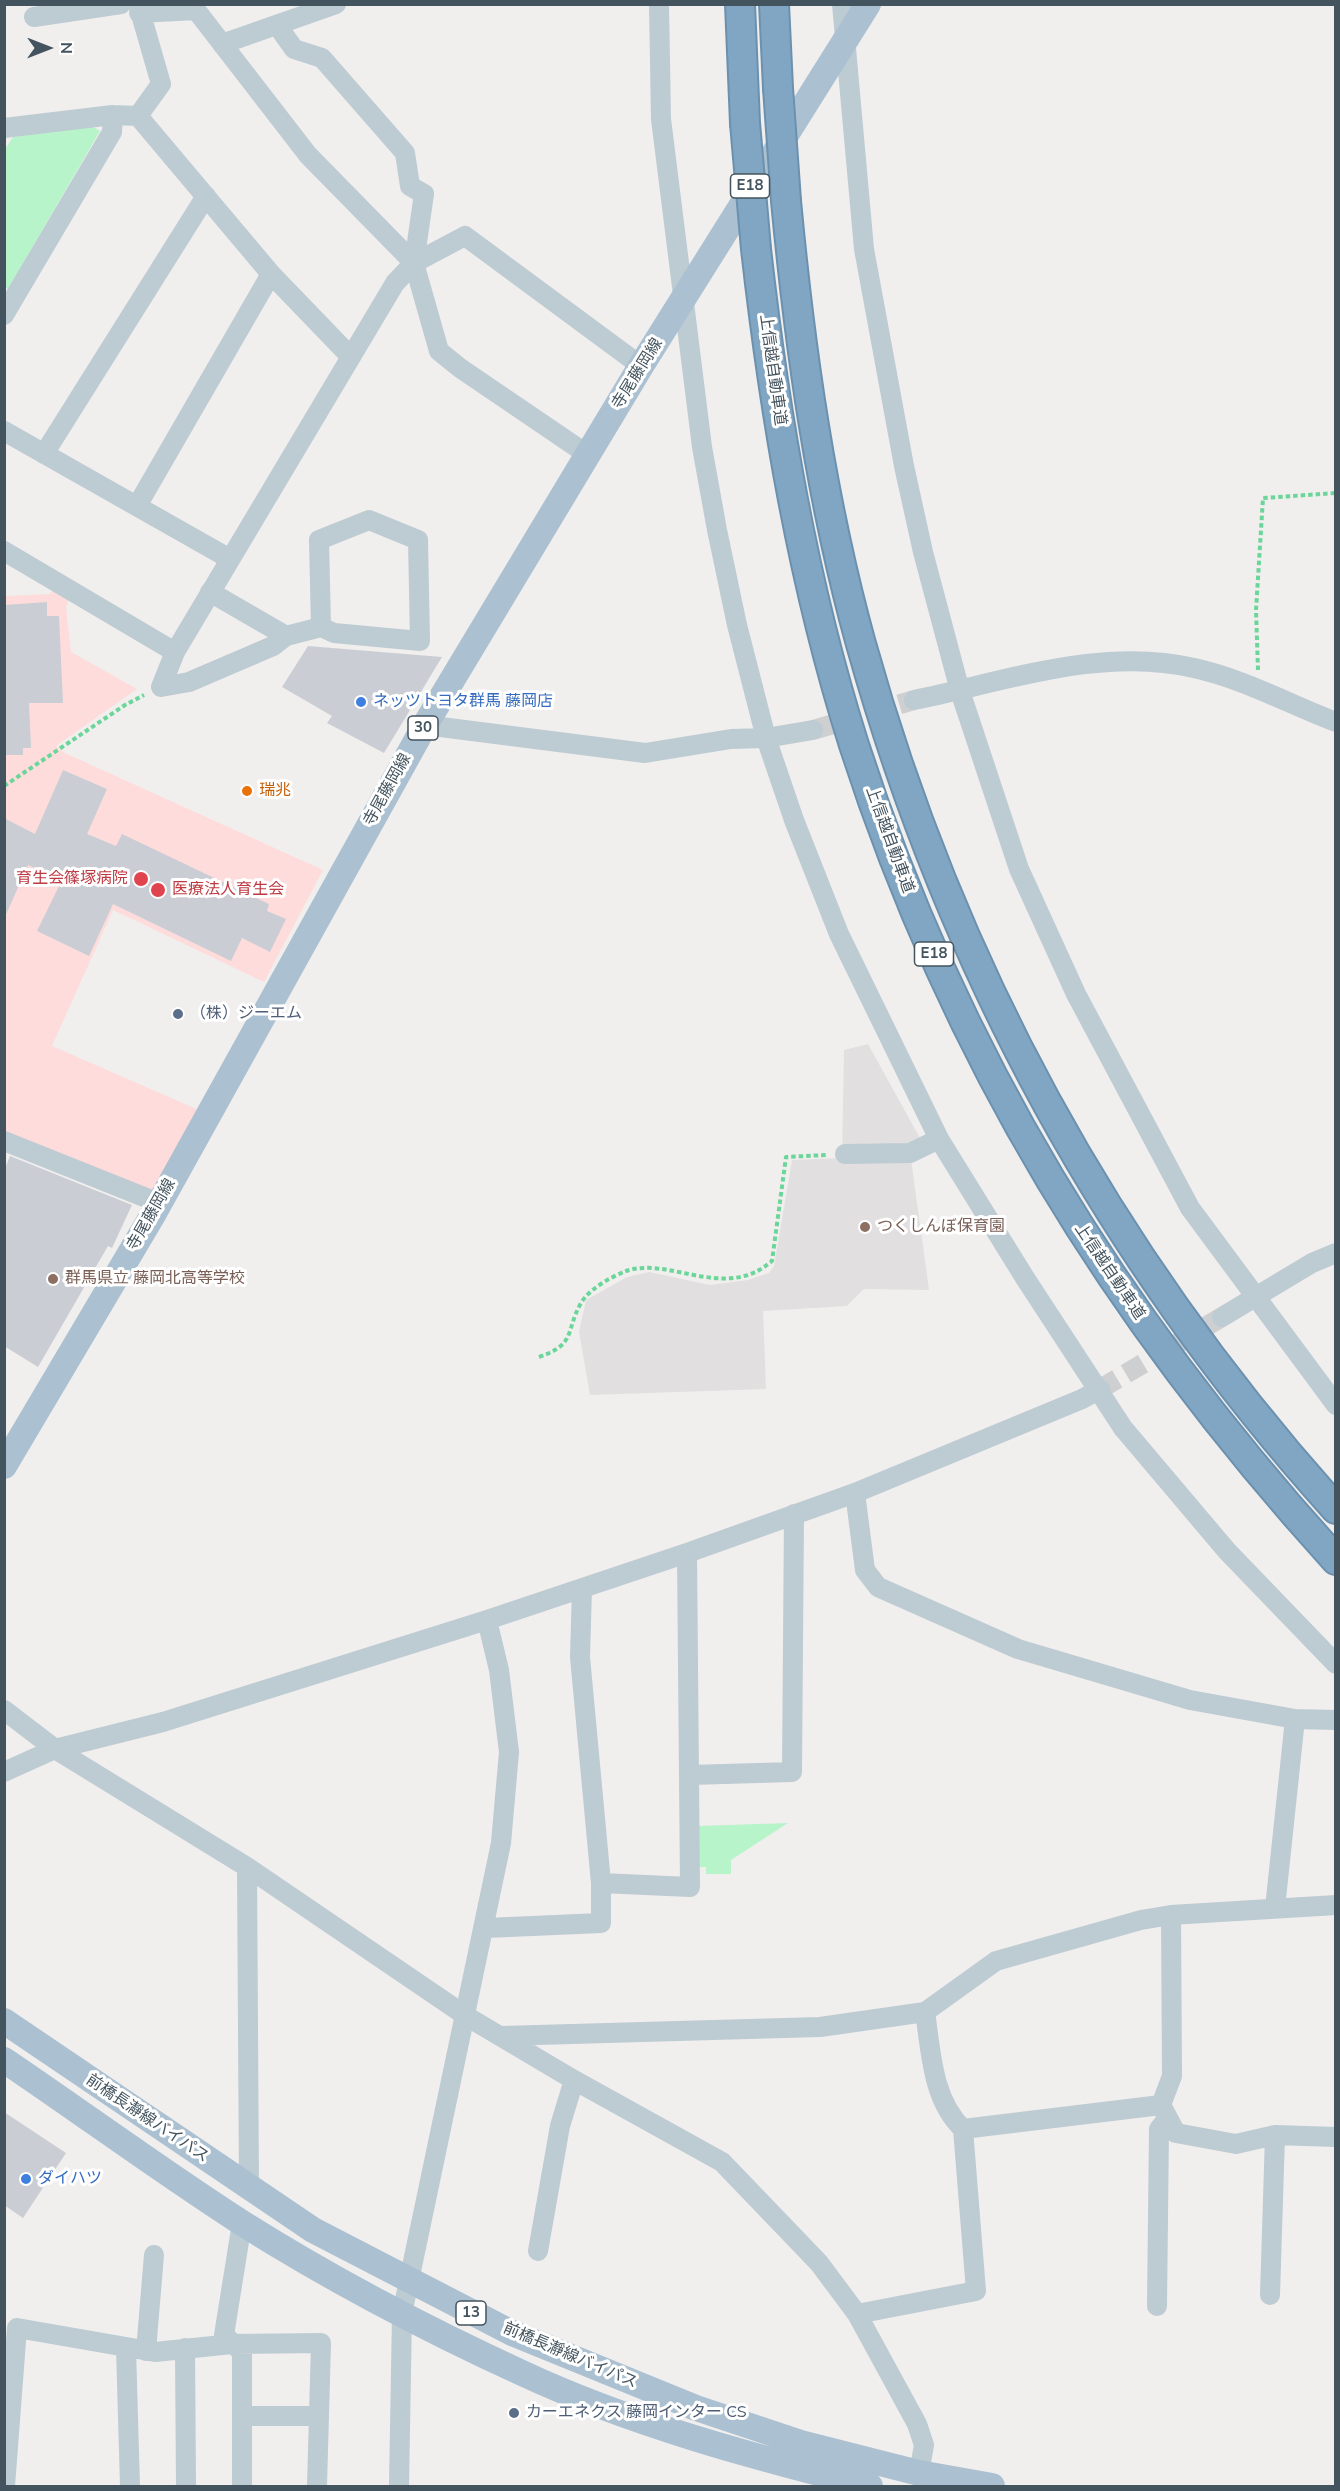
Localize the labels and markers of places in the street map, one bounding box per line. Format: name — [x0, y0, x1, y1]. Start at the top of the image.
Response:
place label: ネッツトヨタ群馬 藤岡店 — [373, 692, 553, 712]
marker: ネッツトヨタ群馬 藤岡店 — [354, 695, 368, 709]
place label: 瑞兆 — [259, 781, 291, 801]
marker: 瑞兆 — [240, 784, 254, 798]
place label: 育生会篠塚病院 — [16, 869, 128, 889]
marker: 育生会篠塚病院 — [132, 870, 150, 888]
place label: 医療法人育生会 — [172, 880, 284, 900]
marker: 医療法人育生会 — [149, 881, 167, 899]
place label: （株）ジーエム — [190, 1004, 302, 1024]
marker: （株）ジーエム — [171, 1007, 185, 1021]
place label: つくしんぼ保育園 — [877, 1217, 1005, 1237]
marker: つくしんぼ保育園 — [858, 1220, 872, 1234]
place label: 群馬県立 藤岡北高等学校 — [65, 1269, 245, 1289]
marker: 群馬県立 藤岡北高等学校 — [46, 1272, 60, 1286]
place label: ダイハツ — [38, 2169, 102, 2189]
marker: ダイハツ — [19, 2172, 33, 2186]
place label: カーエネクス 藤岡インター CS — [526, 2403, 747, 2423]
marker: カーエネクス 藤岡インター CS — [507, 2406, 521, 2420]

